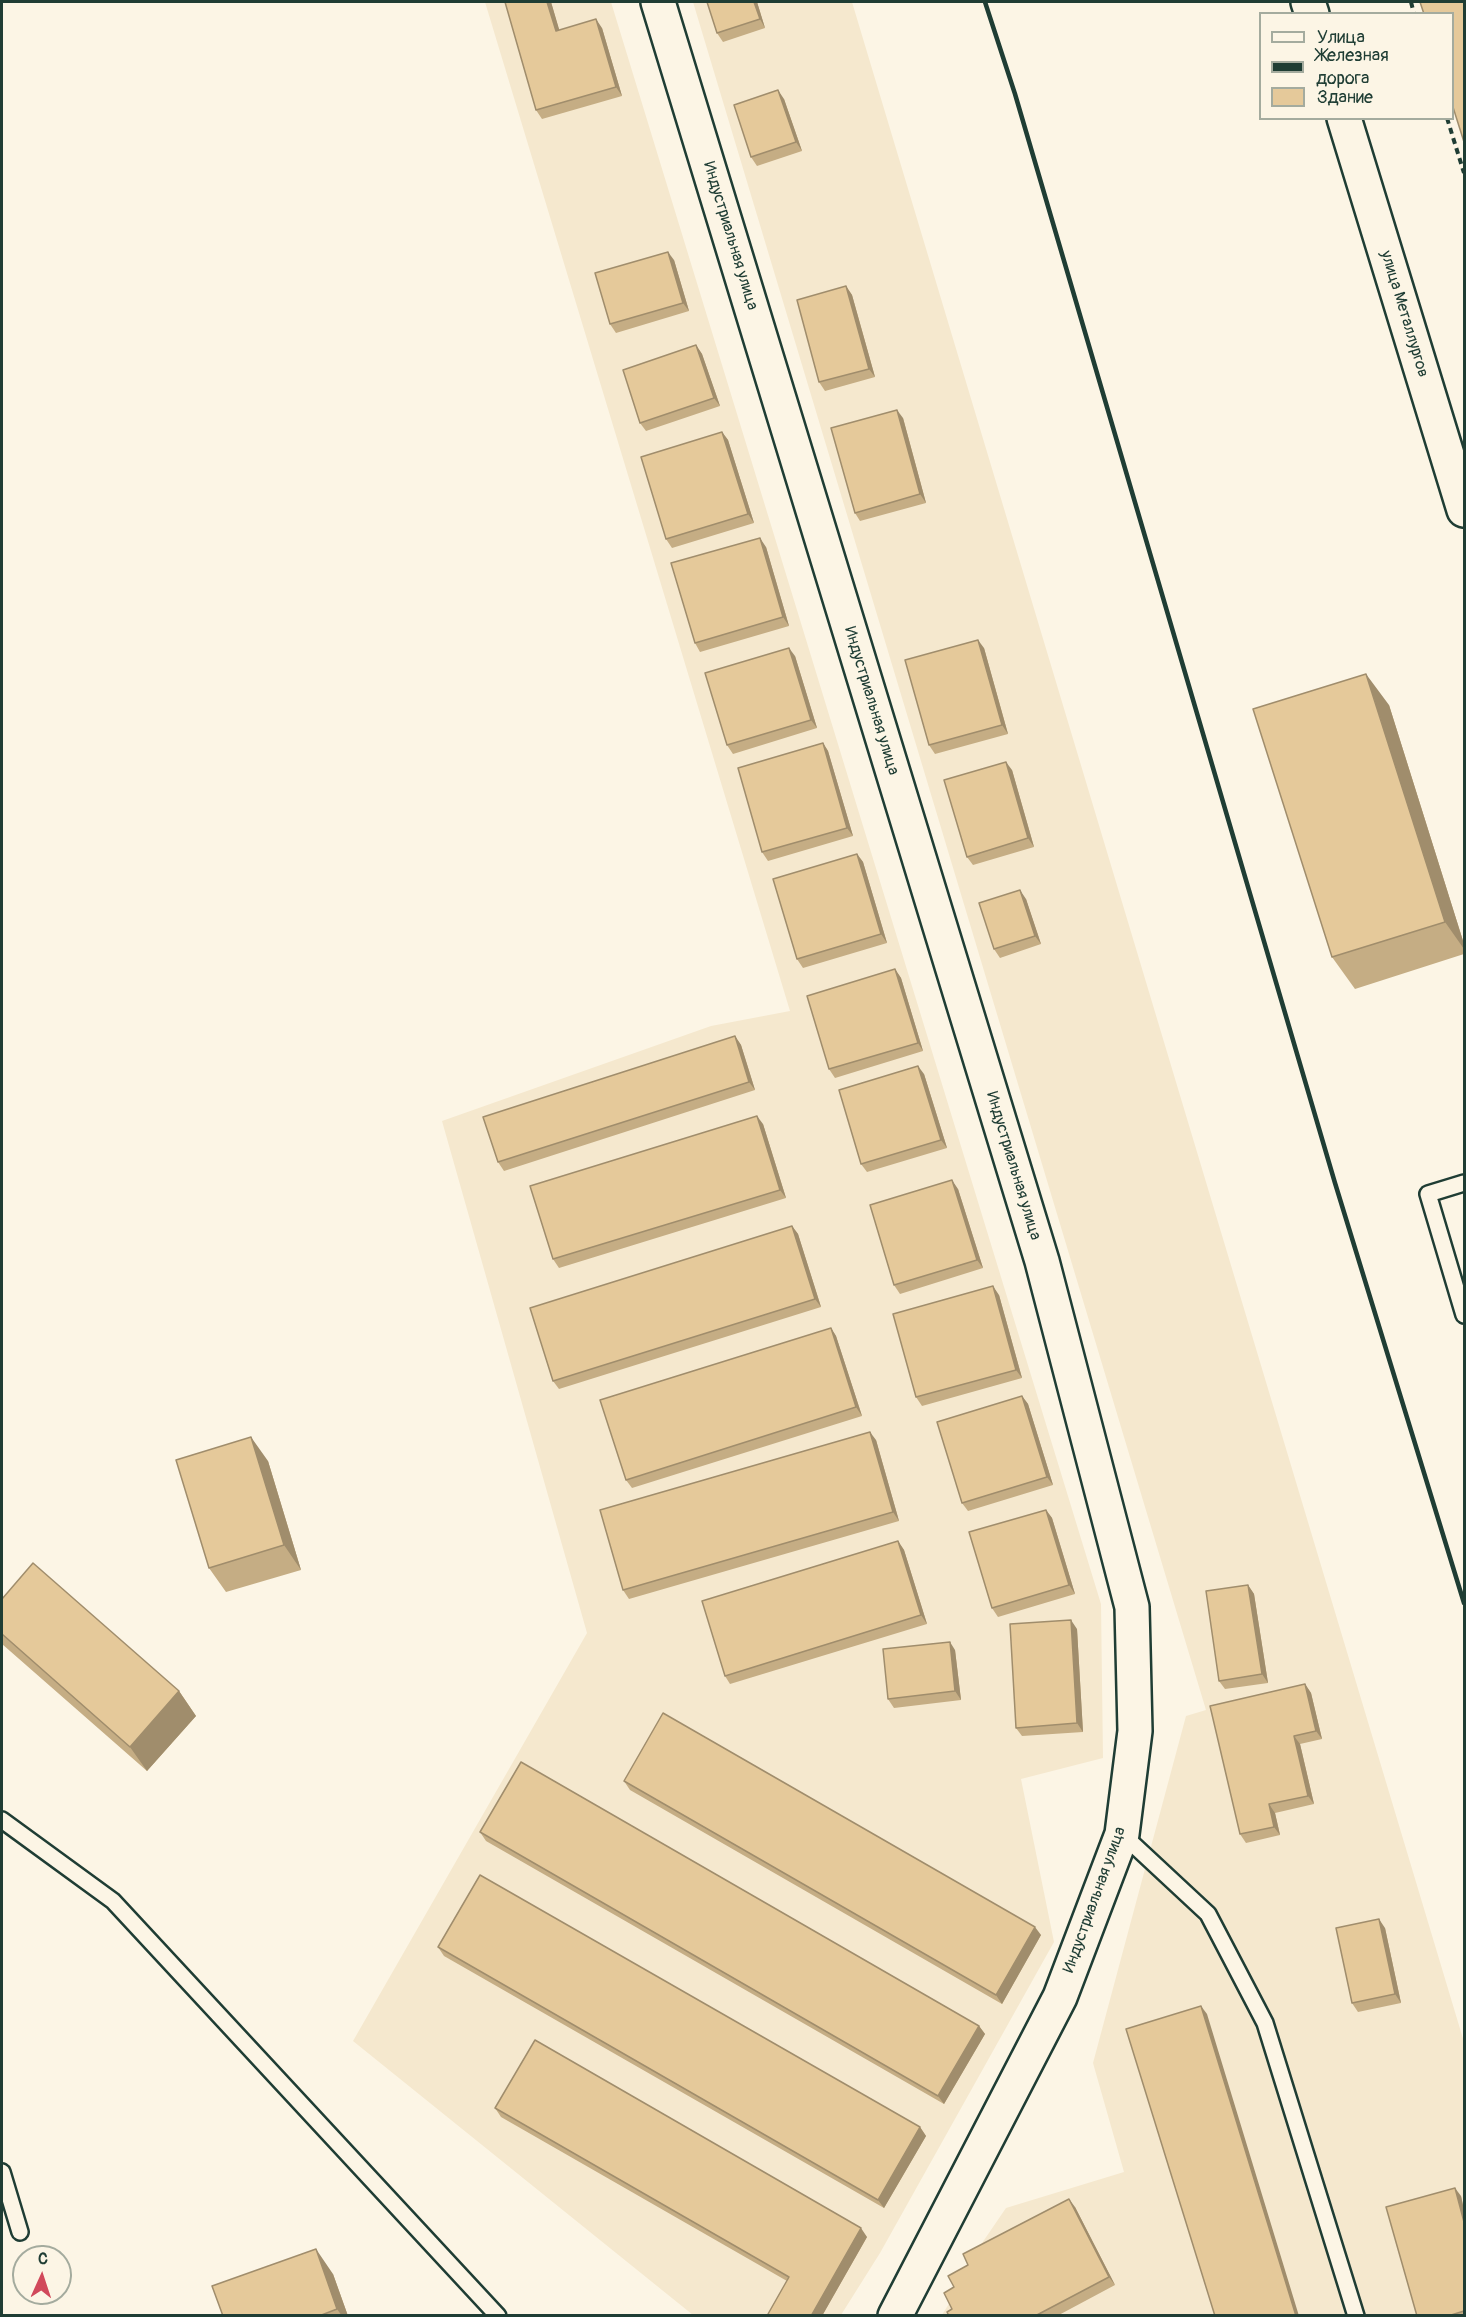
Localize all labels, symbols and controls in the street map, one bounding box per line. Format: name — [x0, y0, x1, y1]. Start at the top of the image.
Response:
legend — [1259, 12, 1454, 120]
text: Улица — [1317, 26, 1365, 49]
text: Железная дорога — [1316, 44, 1389, 90]
text: Здание — [1317, 86, 1373, 109]
street label: Индустриальная улица — [698, 160, 762, 312]
street label: улица Металлургов — [1376, 248, 1432, 380]
street label: Индустриальная улица — [839, 625, 903, 777]
street label: Индустриальная улица — [981, 1090, 1045, 1242]
street label: Индустриальная улица — [1060, 1824, 1130, 1976]
north arrow — [12, 2245, 72, 2305]
text: С — [37, 2249, 48, 2269]

